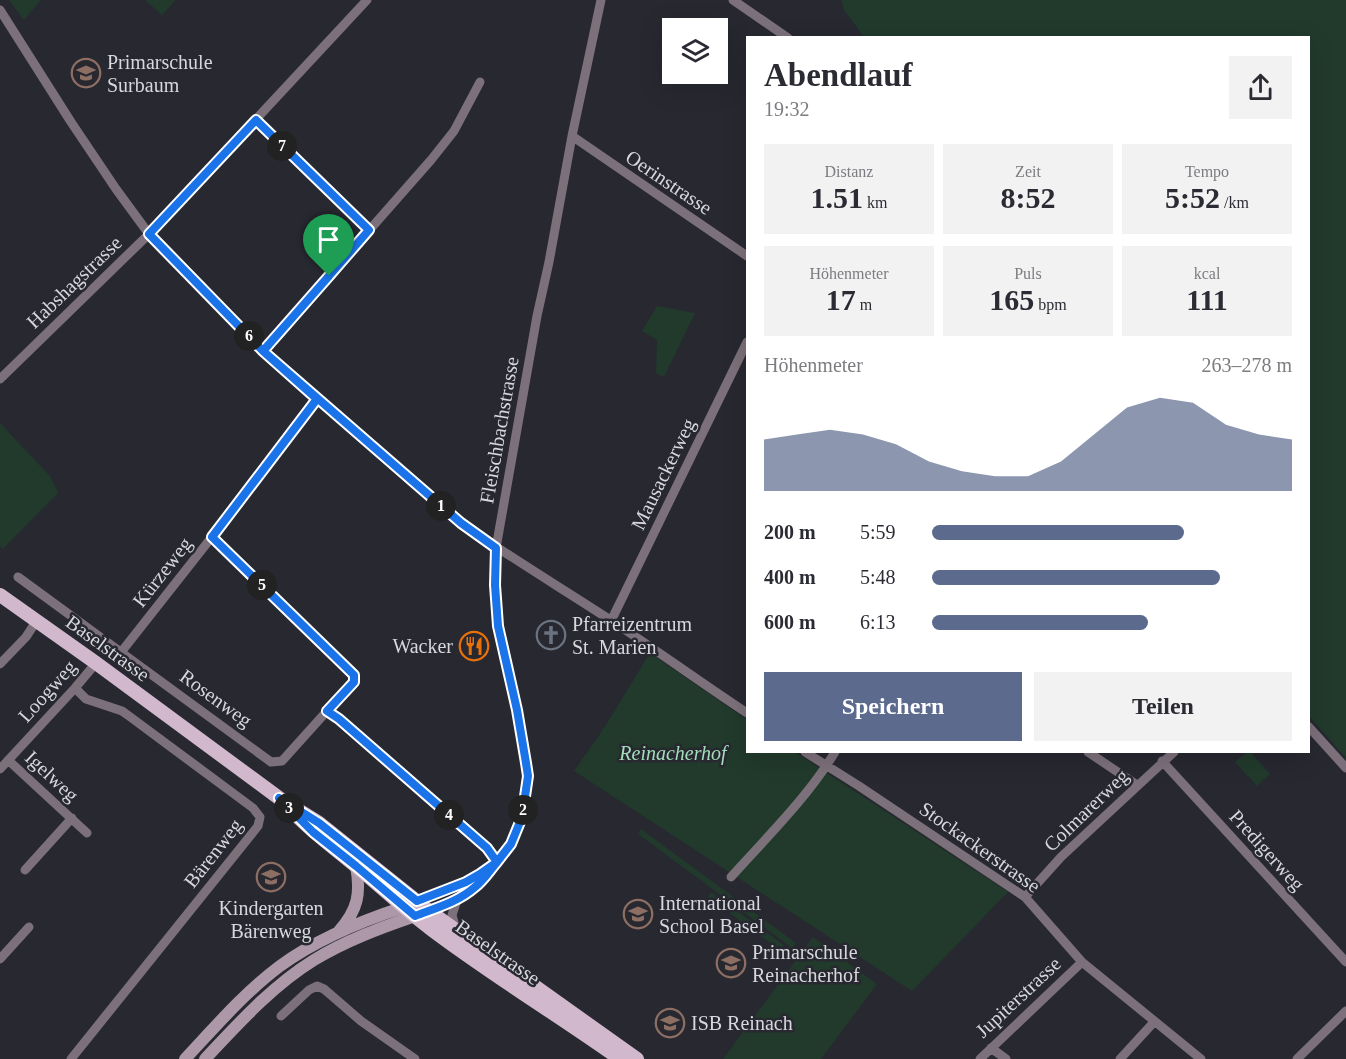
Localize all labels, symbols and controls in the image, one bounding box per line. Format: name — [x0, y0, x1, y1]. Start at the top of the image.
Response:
map controls — [662, 18, 728, 84]
button: layers — [662, 18, 728, 84]
place label: Primarschule Surbaum — [107, 51, 213, 96]
button: share — [1229, 56, 1292, 119]
school or university icon: Primarschule Surbaum — [70, 57, 102, 89]
text: Abendlauf — [764, 57, 913, 93]
text: 19:32 — [764, 98, 810, 120]
pin: 7 — [267, 131, 297, 161]
text: 7 — [278, 137, 286, 154]
street label: Oerinstrasse — [622, 145, 716, 219]
text: Distanz — [825, 163, 873, 180]
text: Zeit — [1015, 163, 1041, 180]
text: Tempo — [1185, 163, 1229, 180]
text: 1.51 — [811, 181, 863, 214]
text: 8:52 — [1001, 181, 1056, 214]
text: 5:52 — [1165, 181, 1220, 214]
text: km — [863, 194, 887, 211]
text: /km — [1220, 194, 1249, 211]
pin — [303, 214, 354, 276]
icon: arrive — [312, 223, 345, 256]
street label: Habshagstrasse — [22, 231, 127, 333]
text: Höhenmeter — [809, 265, 889, 282]
text: Puls — [1014, 265, 1042, 282]
text: kcal — [1194, 265, 1220, 282]
text: 17 — [826, 283, 856, 316]
text: 165 — [989, 283, 1034, 316]
text: 111 — [1186, 283, 1228, 316]
text: m — [856, 296, 872, 313]
text: bpm — [1034, 296, 1067, 313]
pin: 6 — [234, 321, 264, 351]
text: 6 — [245, 327, 253, 344]
text: Höhenmeter — [764, 354, 863, 376]
text: 263–278 m — [1201, 354, 1292, 376]
street label: Fleischbachstrasse — [475, 355, 523, 505]
street label: Mausackerweg — [627, 415, 700, 534]
pin: 1 — [426, 491, 456, 521]
text: 1 — [437, 497, 445, 514]
text: 200 m — [764, 521, 816, 543]
text: 5:59 — [860, 521, 896, 543]
street label: Kürzeweg — [128, 533, 197, 612]
text: 400 m — [764, 566, 816, 588]
text: 5:48 — [860, 566, 896, 588]
pin: 5 — [247, 570, 277, 600]
text: 5 — [258, 576, 266, 593]
street label: Baselstrasse — [62, 610, 154, 686]
text: 600 m — [764, 611, 816, 633]
text: 6:13 — [860, 611, 896, 633]
place label: Pfarreizentrum St. Marien — [572, 613, 692, 658]
church icon: Pfarreizentrum St. Marien — [535, 619, 567, 651]
restaurant icon: Wacker — [458, 630, 490, 662]
place label: Wacker — [392, 635, 453, 657]
street label: Loogweg — [14, 656, 81, 727]
street label: Rosenweg — [175, 665, 256, 732]
button: Speichern — [764, 672, 1022, 741]
button: Teilen — [1034, 672, 1292, 741]
park label: Reinacherhof — [618, 742, 729, 765]
street label: Igelweg — [20, 746, 83, 807]
street label: Colmarerweg — [1039, 764, 1133, 856]
pin: 3 — [274, 793, 304, 823]
pin: 2 — [508, 795, 538, 825]
street label: Stockackerstrasse — [915, 797, 1045, 897]
text: 3 — [285, 799, 293, 816]
pin: 4 — [434, 800, 464, 830]
text: 2 — [519, 801, 527, 818]
street label: Predigerweg — [1224, 805, 1309, 896]
text: 4 — [445, 806, 453, 823]
street label: Bärenweg — [179, 814, 247, 892]
school or university icon: Kindergarten Bärenweg — [255, 861, 287, 893]
place label: International School Basel — [659, 892, 764, 937]
place label: Kindergarten Bärenweg — [218, 897, 324, 943]
school or university icon: International School Basel — [622, 898, 654, 930]
street label: Baselstrasse — [452, 915, 544, 989]
place label: Primarschule Reinacherhof — [752, 941, 860, 986]
school or university icon: Primarschule Reinacherhof — [715, 947, 747, 979]
street label: Jupiterstrasse — [971, 952, 1066, 1043]
school or university icon: ISB Reinach — [654, 1007, 686, 1039]
place label: ISB Reinach — [691, 1012, 793, 1034]

